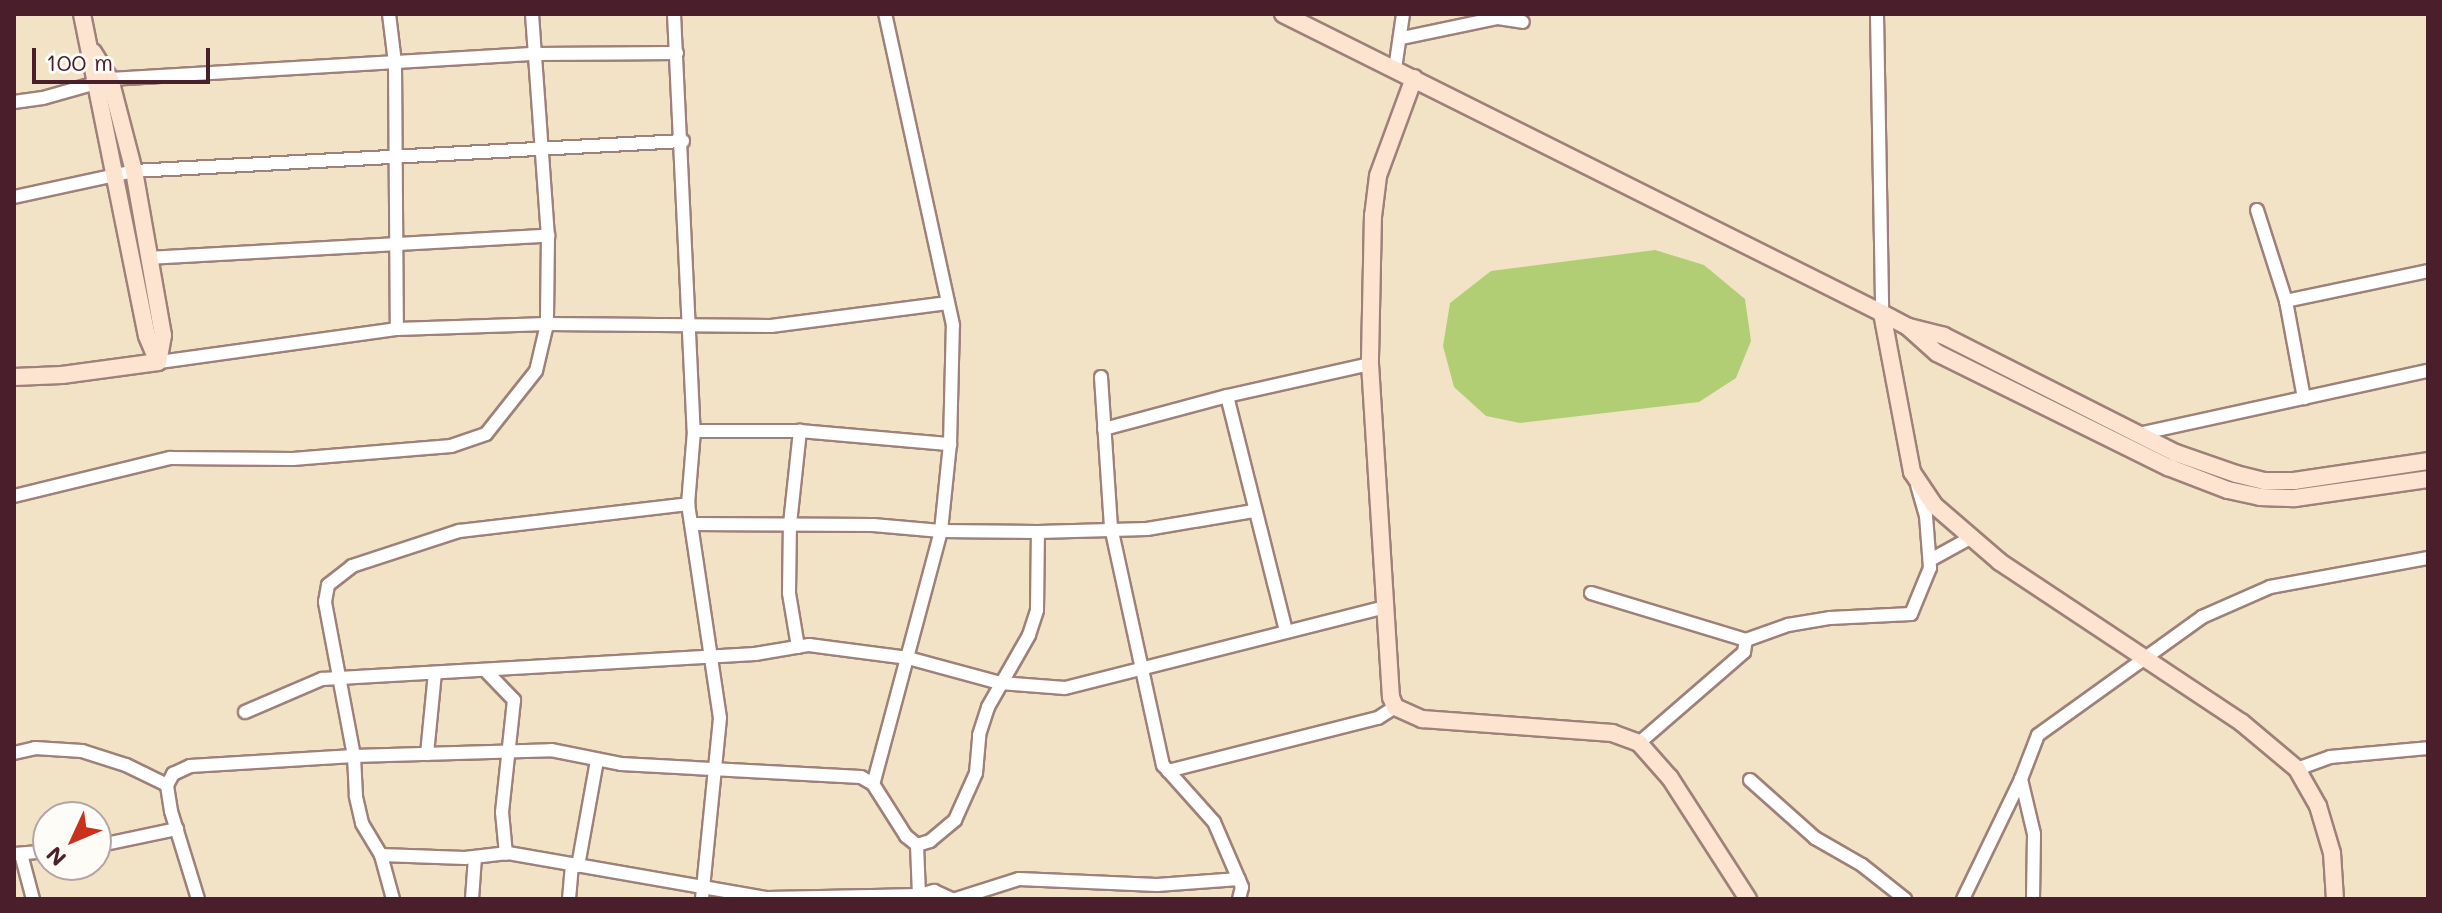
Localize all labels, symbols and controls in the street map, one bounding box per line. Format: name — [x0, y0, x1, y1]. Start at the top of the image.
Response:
scale bar — [36, 32, 214, 82]
text: 100 m — [46, 46, 113, 77]
north arrow — [32, 801, 112, 881]
text: N — [40, 841, 72, 873]

